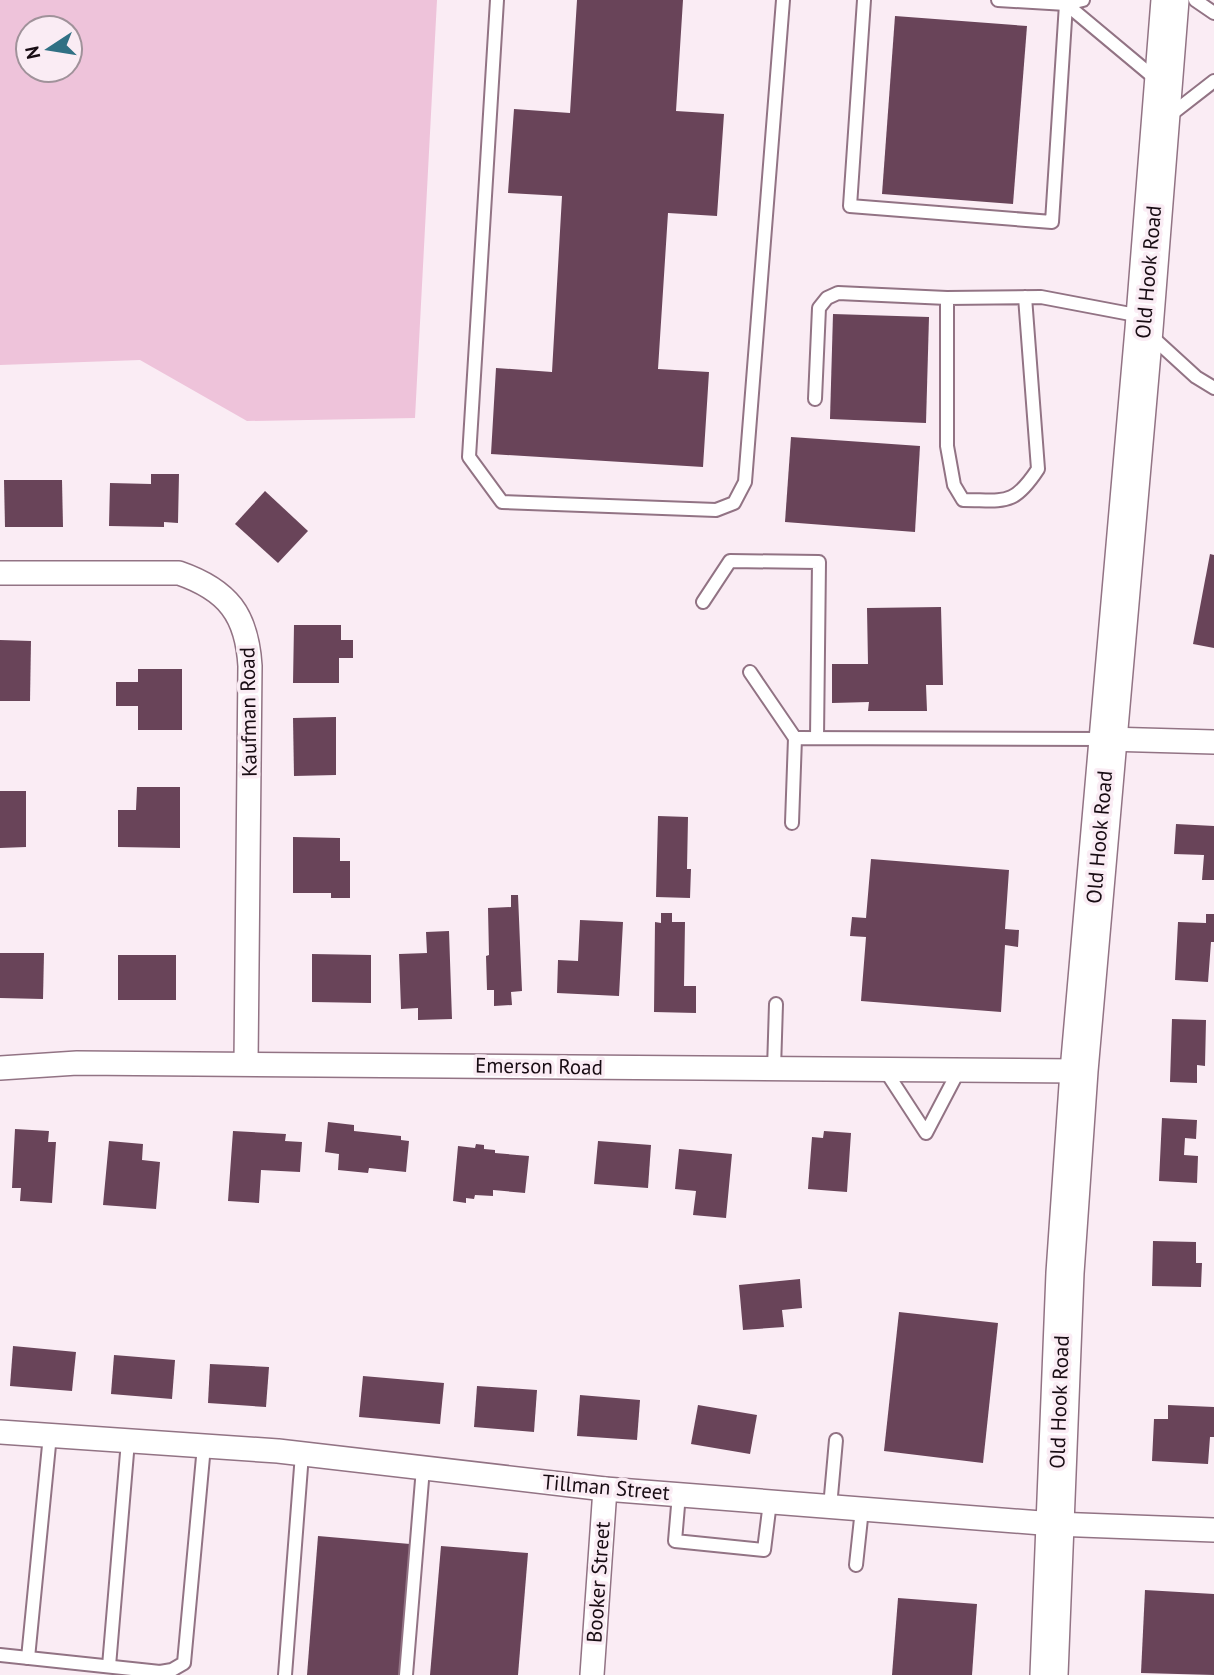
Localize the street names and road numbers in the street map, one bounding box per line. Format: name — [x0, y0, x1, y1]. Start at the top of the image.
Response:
street label: Old Hook Road — [1129, 204, 1167, 340]
street label: Kaufman Road — [233, 647, 263, 777]
street label: Old Hook Road — [1080, 769, 1118, 905]
street label: Emerson Road — [475, 1051, 603, 1081]
street label: Old Hook Road — [1043, 1335, 1075, 1469]
street label: Tillman Street — [541, 1468, 671, 1506]
street label: Booker Street — [580, 1520, 616, 1644]

